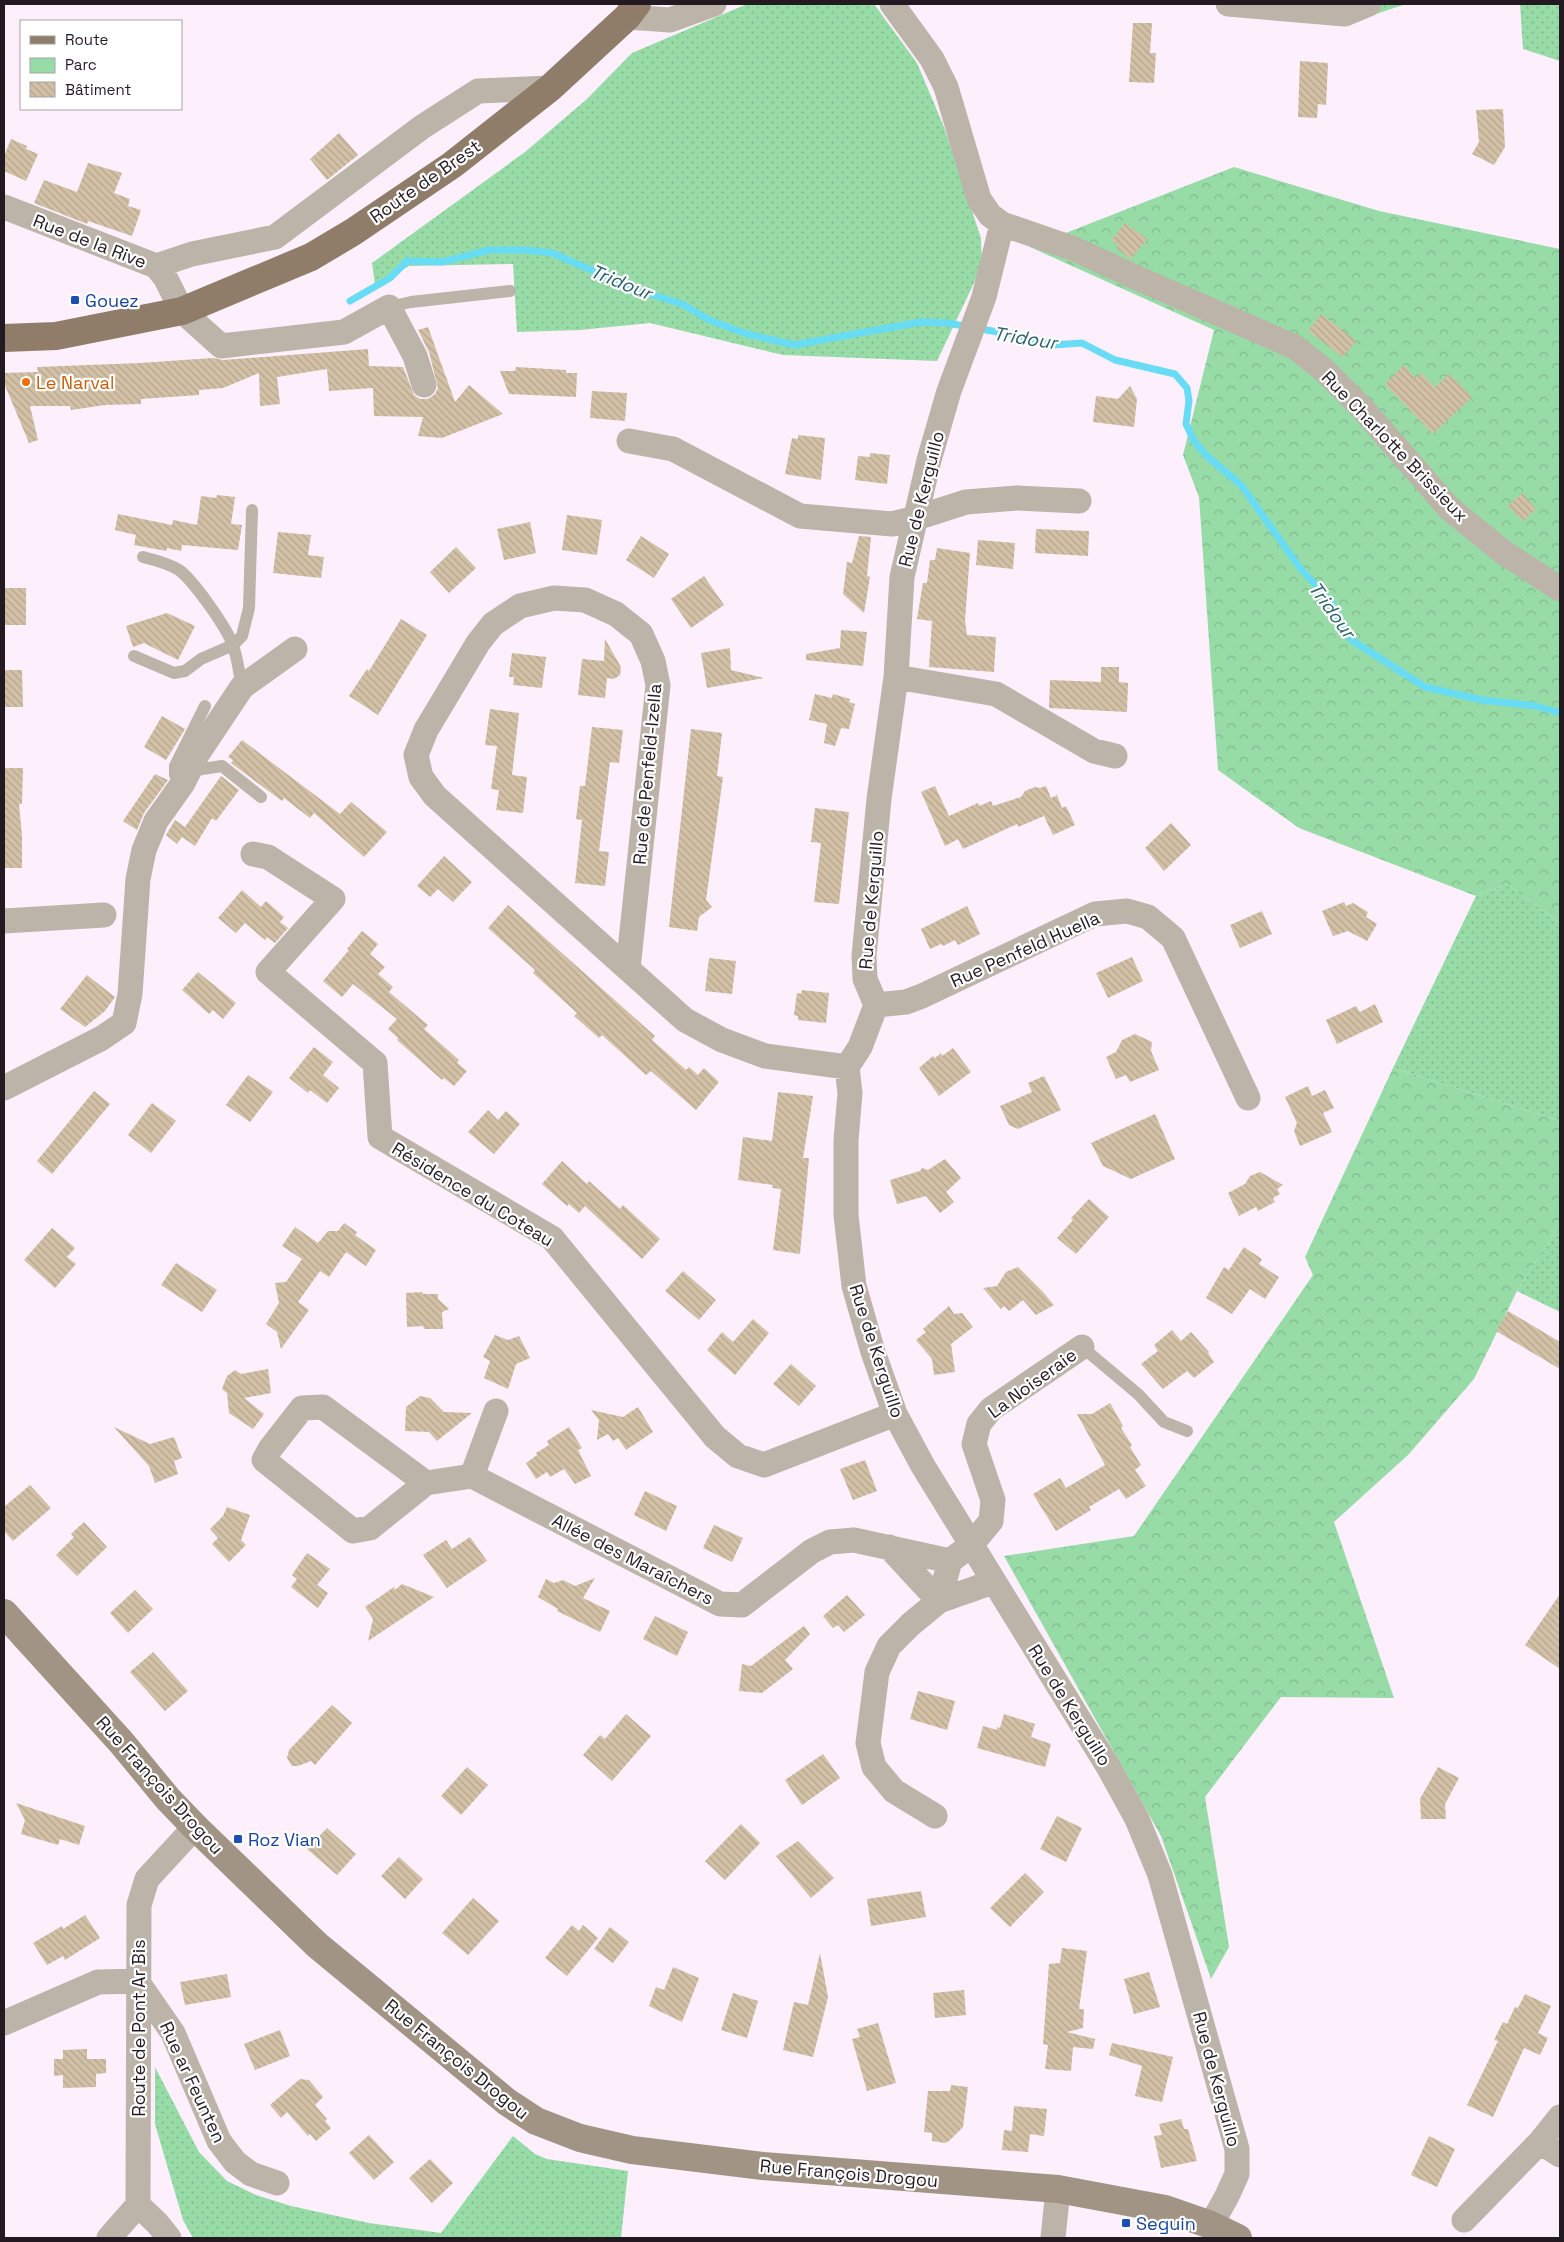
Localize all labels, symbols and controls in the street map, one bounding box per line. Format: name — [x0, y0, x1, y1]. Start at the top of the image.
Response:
legend — [20, 20, 182, 110]
text: Route — [65, 30, 109, 49]
text: Parc — [65, 55, 97, 74]
text: Bâtiment — [65, 80, 131, 99]
street label: Route de Brest — [365, 134, 485, 228]
street label: Rue de la Rive — [30, 209, 150, 273]
water label: Tridour — [586, 258, 657, 306]
place label: Gouez — [85, 289, 139, 312]
marker: Gouez — [69, 294, 81, 306]
water label: Tridour — [991, 321, 1061, 356]
street label: Rue Charlotte Brissieux — [1317, 366, 1473, 526]
place label: Le Narval — [36, 371, 114, 394]
marker: Le Narval — [20, 376, 32, 388]
street label: Rue de Kerguillo — [893, 429, 949, 569]
water label: Tridour — [1303, 577, 1362, 645]
street label: Rue de Penfeld-Izella — [628, 682, 666, 866]
street label: Rue de Kerguillo — [853, 830, 889, 970]
street label: Rue Penfeld Huella — [947, 906, 1103, 992]
street label: Résidence du Coteau — [388, 1137, 558, 1251]
street label: Rue de Kerguillo — [845, 1281, 909, 1421]
street label: La Noiseraie — [983, 1343, 1081, 1423]
street label: Allée des Maraîchers — [548, 1508, 718, 1610]
street label: Rue de Kerguillo — [1023, 1640, 1117, 1770]
street label: Rue François Drogou — [92, 1711, 228, 1859]
place label: Roz Vian — [248, 1828, 321, 1851]
marker: Roz Vian — [232, 1833, 244, 1845]
street label: Route de Pont Ar Bis — [127, 1939, 150, 2117]
street label: Rue François Drogou — [380, 1994, 534, 2124]
street label: Rue de Kerguillo — [1188, 2009, 1246, 2149]
street label: Rue ar Feunten — [155, 2018, 231, 2146]
street label: Rue François Drogou — [759, 2154, 939, 2192]
place label: Seguin — [1136, 2212, 1196, 2235]
marker: Seguin — [1120, 2217, 1132, 2229]

